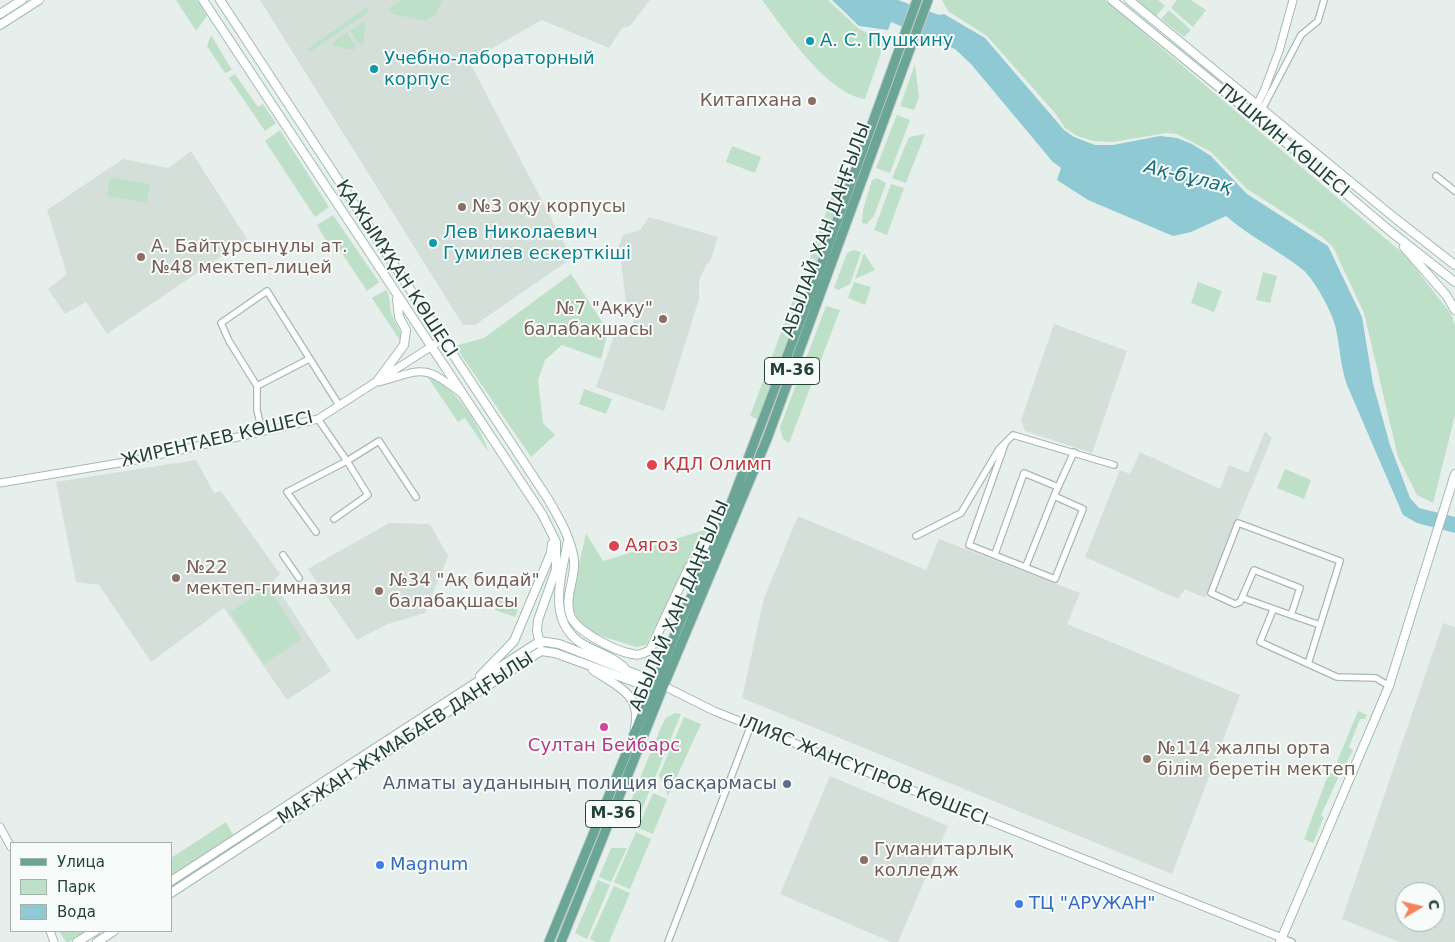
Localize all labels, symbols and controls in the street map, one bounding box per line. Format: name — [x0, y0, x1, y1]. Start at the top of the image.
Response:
place label: А. С. Пушкину — [820, 30, 953, 52]
marker: А. С. Пушкину — [804, 35, 816, 47]
place label: Учебно-лабораторный корпус — [384, 48, 595, 90]
marker: Учебно-лабораторный корпус — [368, 63, 380, 75]
street label: ПУШКИН КӨШЕСІ — [1213, 80, 1353, 202]
place label: Китапхана — [700, 90, 802, 112]
marker: Китапхана — [806, 95, 818, 107]
street label: АБЫЛАЙ ХАН ДАҢҒЫЛЫ — [778, 120, 876, 340]
water label: Ақ-бұлақ — [1142, 156, 1234, 200]
street label: ҚАЖЫМҰҚАН КӨШЕСІ — [331, 176, 461, 362]
place label: №3 оқу корпусы — [472, 196, 626, 218]
marker: №3 оқу корпусы — [456, 201, 468, 213]
place label: Лев Николаевич Гумилев ескерткіші — [443, 222, 631, 264]
place label: А. Байтұрсынұлы ат. №48 мектеп-лицей — [151, 236, 348, 278]
marker: Лев Николаевич Гумилев ескерткіші — [427, 237, 439, 249]
marker: А. Байтұрсынұлы ат. №48 мектеп-лицей — [135, 251, 147, 263]
place label: №7 "Аққу" балабақшасы — [524, 298, 653, 340]
marker: №7 "Аққу" балабақшасы — [657, 313, 669, 325]
road number: M-36 — [764, 358, 820, 384]
street label: ЖИРЕНТАЕВ КӨШЕСІ — [119, 407, 315, 473]
place label: КДЛ Олимп — [663, 454, 772, 476]
marker: КДЛ Олимп — [645, 458, 659, 472]
street label: АБЫЛАЙ ХАН ДАҢҒЫЛЫ — [626, 497, 734, 715]
place label: Аягоз — [625, 535, 678, 557]
marker: Аягоз — [607, 539, 621, 553]
place label: №22 мектеп-гимназия — [186, 557, 351, 600]
place label: №34 "Ақ бидай" балабақшасы — [389, 570, 540, 612]
marker: №22 мектеп-гимназия — [170, 572, 182, 584]
marker: №34 "Ақ бидай" балабақшасы — [373, 585, 385, 597]
street label: МАҒЖАН ЖҰМАБАЕВ ДАҢҒЫЛЫ — [274, 648, 538, 830]
street label: ІЛИЯС ЖАНСҮГІРОВ КӨШЕСІ — [735, 711, 991, 831]
marker: Султан Бейбарс — [598, 721, 610, 733]
place label: Султан Бейбарс — [528, 735, 680, 757]
place label: №114 жалпы орта білім беретін мектеп — [1157, 738, 1355, 781]
marker: №114 жалпы орта білім беретін мектеп — [1141, 753, 1153, 765]
place label: Алматы ауданының полиция басқармасы — [383, 773, 777, 795]
marker: Алматы ауданының полиция басқармасы — [781, 778, 793, 790]
road number: M-36 — [586, 801, 640, 828]
place label: Гуманитарлық колледж — [874, 839, 1013, 882]
legend — [10, 842, 172, 932]
text: Улица — [57, 853, 105, 871]
place label: Magnum — [390, 854, 468, 876]
marker: Гуманитарлық колледж — [858, 854, 870, 866]
marker: Magnum — [374, 859, 386, 871]
text: Парк — [57, 878, 96, 896]
north arrow — [1395, 882, 1445, 932]
place label: ТЦ "АРУЖАН" — [1029, 893, 1156, 915]
marker: ТЦ "АРУЖАН" — [1013, 898, 1025, 910]
text: С — [1425, 898, 1443, 911]
text: Вода — [57, 903, 96, 921]

